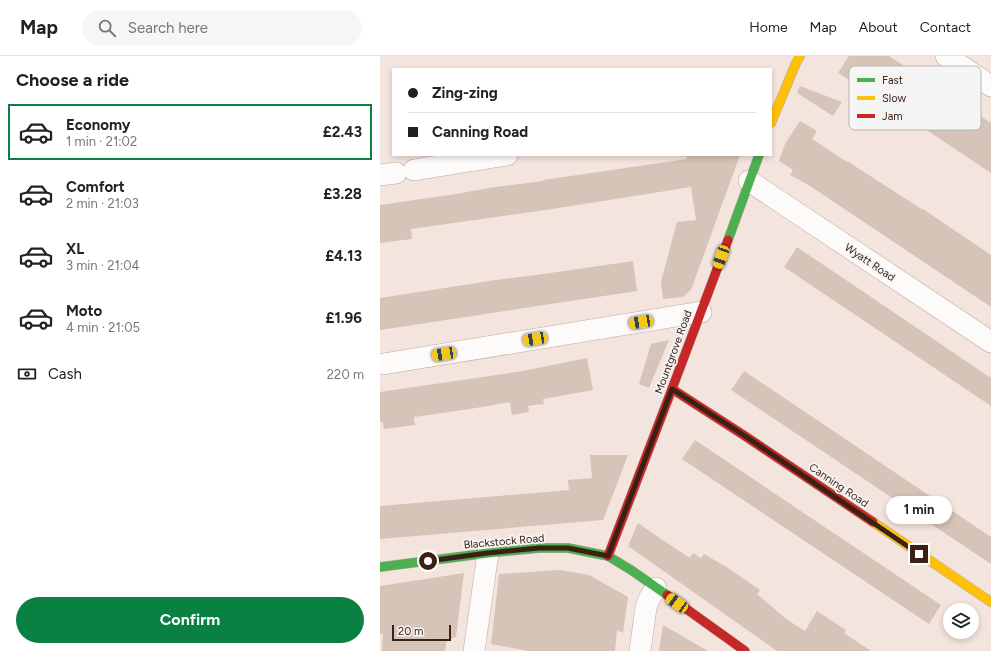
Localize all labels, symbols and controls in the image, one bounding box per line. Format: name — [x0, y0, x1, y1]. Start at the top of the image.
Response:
search box — [82, 10, 362, 46]
text: Map — [20, 16, 58, 39]
icon: search — [96, 17, 118, 39]
text: Search here — [128, 19, 208, 37]
text: Home — [749, 19, 788, 36]
text: Map — [810, 19, 837, 36]
text: About — [859, 19, 898, 36]
text: Contact — [920, 19, 971, 36]
legend — [849, 66, 981, 130]
text: Choose a ride — [16, 69, 129, 91]
text: Fast — [882, 74, 903, 87]
text: Zing-zing — [432, 84, 498, 102]
text: Slow — [882, 92, 906, 105]
text: Jam — [882, 110, 903, 123]
icon: car — [18, 114, 54, 150]
text: Economy — [66, 116, 131, 134]
text: £2.43 — [323, 123, 362, 141]
text: Canning Road — [432, 123, 528, 141]
text: 1 min · 21:02 — [66, 134, 137, 149]
icon: car — [18, 176, 54, 212]
text: Comfort — [66, 178, 125, 196]
text: £3.28 — [323, 185, 362, 203]
text: 2 min · 21:03 — [66, 196, 139, 211]
icon: car — [18, 238, 54, 274]
text: XL — [66, 240, 84, 258]
street label: Wyatt Road — [842, 241, 897, 284]
car — [711, 244, 731, 270]
text: £4.13 — [325, 247, 362, 265]
text: 3 min · 21:04 — [66, 258, 140, 273]
icon: car — [18, 300, 54, 336]
text: Moto — [66, 302, 102, 320]
text: £1.96 — [326, 309, 362, 327]
street label: Mountgrove Road — [652, 309, 695, 396]
car — [628, 314, 654, 330]
text: 4 min · 21:05 — [66, 320, 140, 335]
car — [522, 331, 548, 347]
car — [431, 346, 457, 362]
icon: cash — [16, 363, 38, 385]
text: Cash — [48, 365, 82, 383]
text: 220 m — [327, 367, 364, 382]
street label: Canning Road — [806, 461, 871, 510]
callout: 1 min — [886, 496, 952, 524]
text: 1 min — [904, 502, 934, 517]
street label: Blackstock Road — [463, 531, 545, 552]
route end — [910, 545, 928, 563]
route start — [419, 552, 437, 570]
car — [664, 591, 690, 615]
button: Confirm — [16, 597, 364, 643]
map controls — [943, 603, 979, 639]
button: layers — [943, 603, 979, 639]
scale bar — [392, 623, 451, 642]
text: 20 m — [398, 625, 423, 638]

